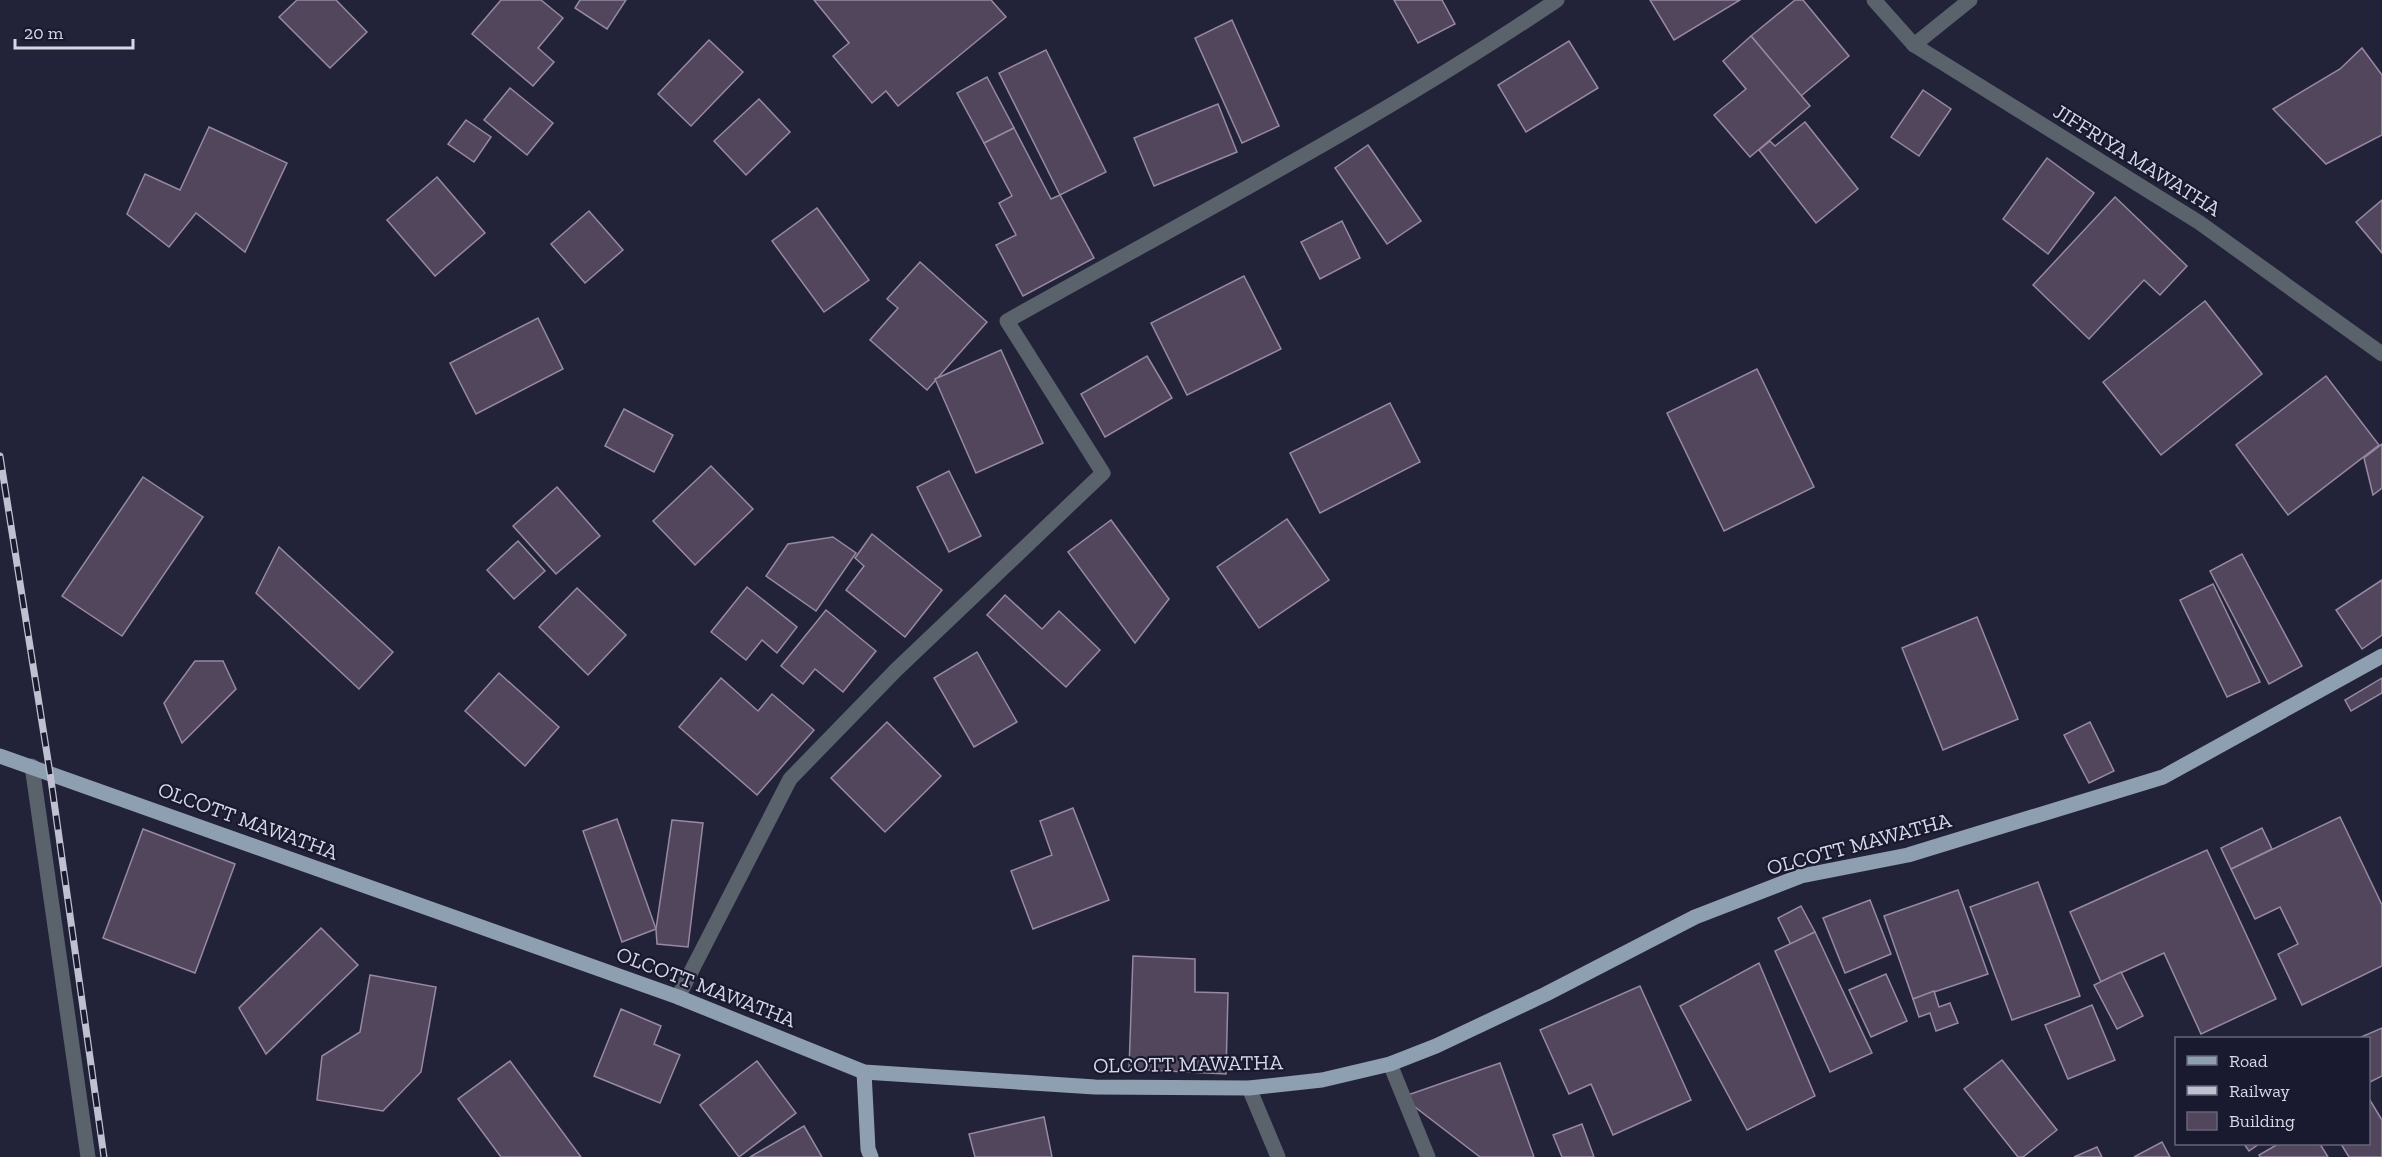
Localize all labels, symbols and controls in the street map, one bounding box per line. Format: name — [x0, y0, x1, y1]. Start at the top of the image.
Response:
scale bar — [15, 12, 134, 50]
text: 20 m — [24, 22, 64, 44]
street label: JIFFRIYA MAWATHA — [2049, 98, 2226, 221]
street label: OLCOTT MAWATHA — [155, 776, 342, 865]
street label: OLCOTT MAWATHA — [1764, 807, 1954, 880]
street label: OLCOTT MAWATHA — [613, 941, 800, 1032]
legend — [2175, 1037, 2370, 1145]
street label: OLCOTT MAWATHA — [1093, 1049, 1284, 1078]
text: Road — [2229, 1050, 2268, 1072]
text: Railway — [2229, 1080, 2291, 1102]
text: Building — [2229, 1110, 2295, 1132]

